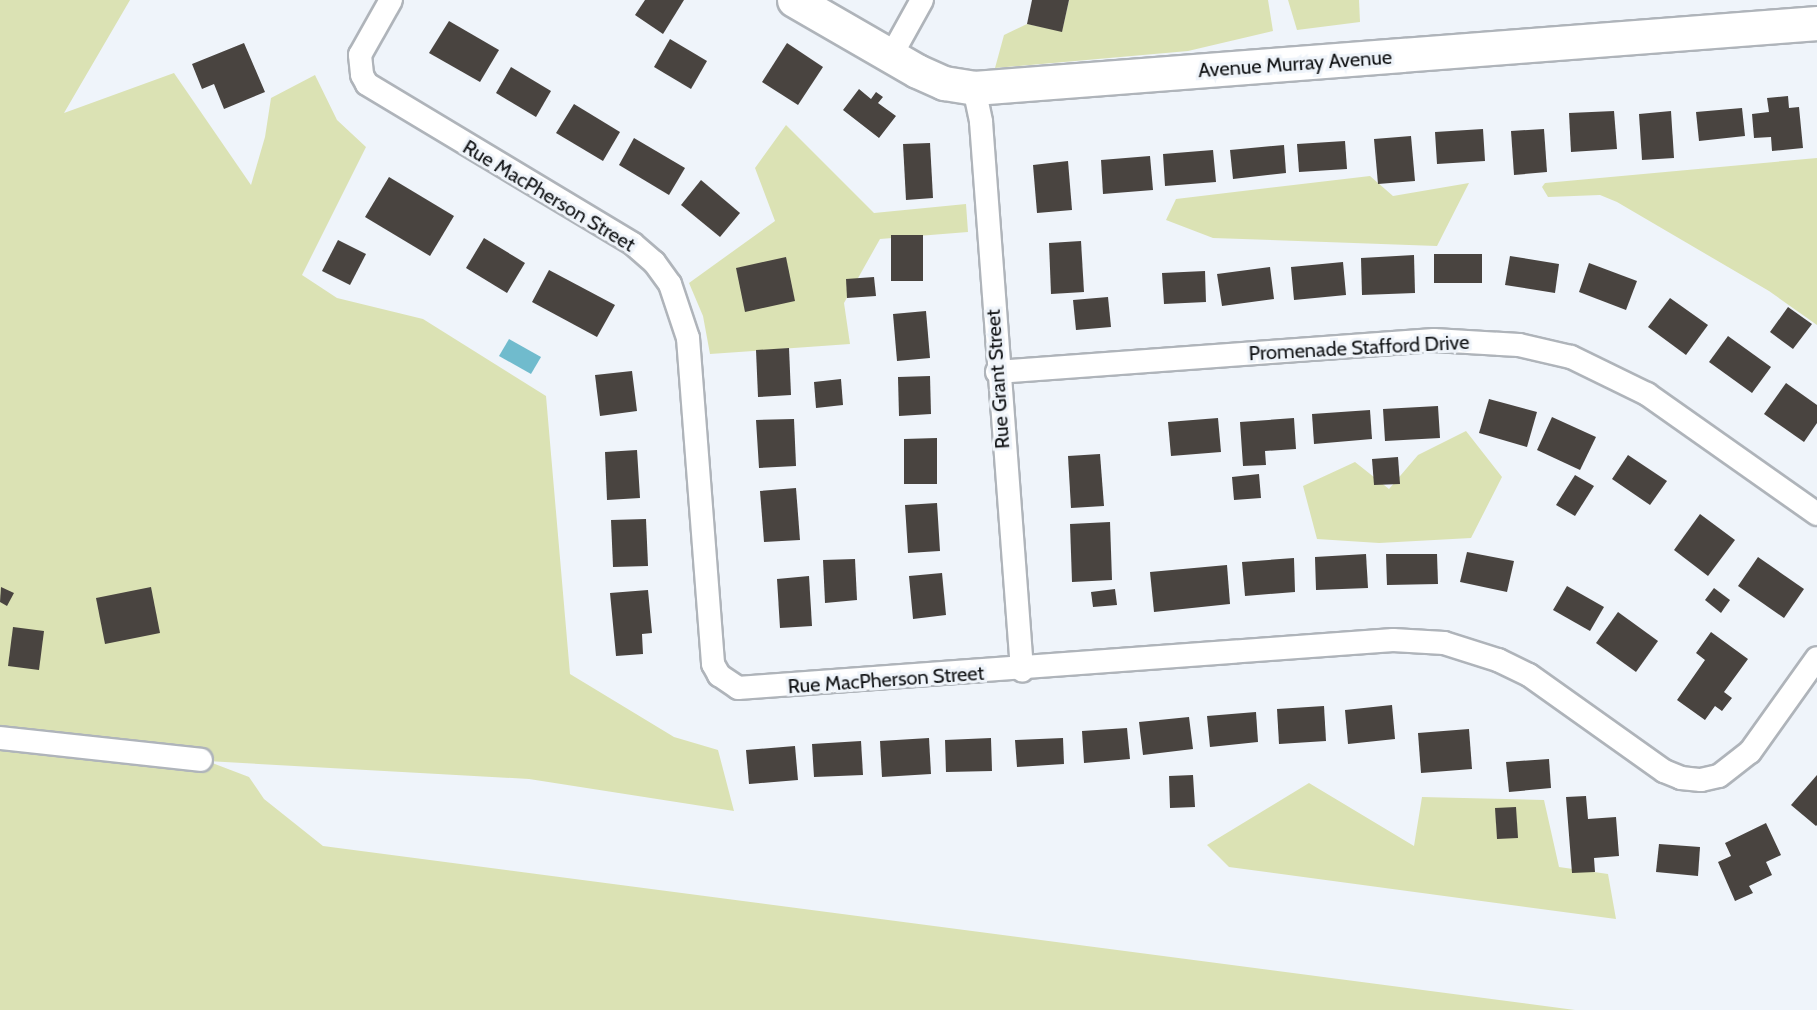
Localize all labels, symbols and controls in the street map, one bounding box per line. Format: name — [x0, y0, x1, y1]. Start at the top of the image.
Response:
street label: Avenue Murray Avenue — [1197, 45, 1393, 83]
street label: Rue MacPherson Street — [458, 135, 640, 257]
street label: Rue Grant Street — [981, 308, 1015, 450]
street label: Promenade Stafford Drive — [1248, 330, 1470, 366]
street label: Rue MacPherson Street — [787, 661, 985, 699]

